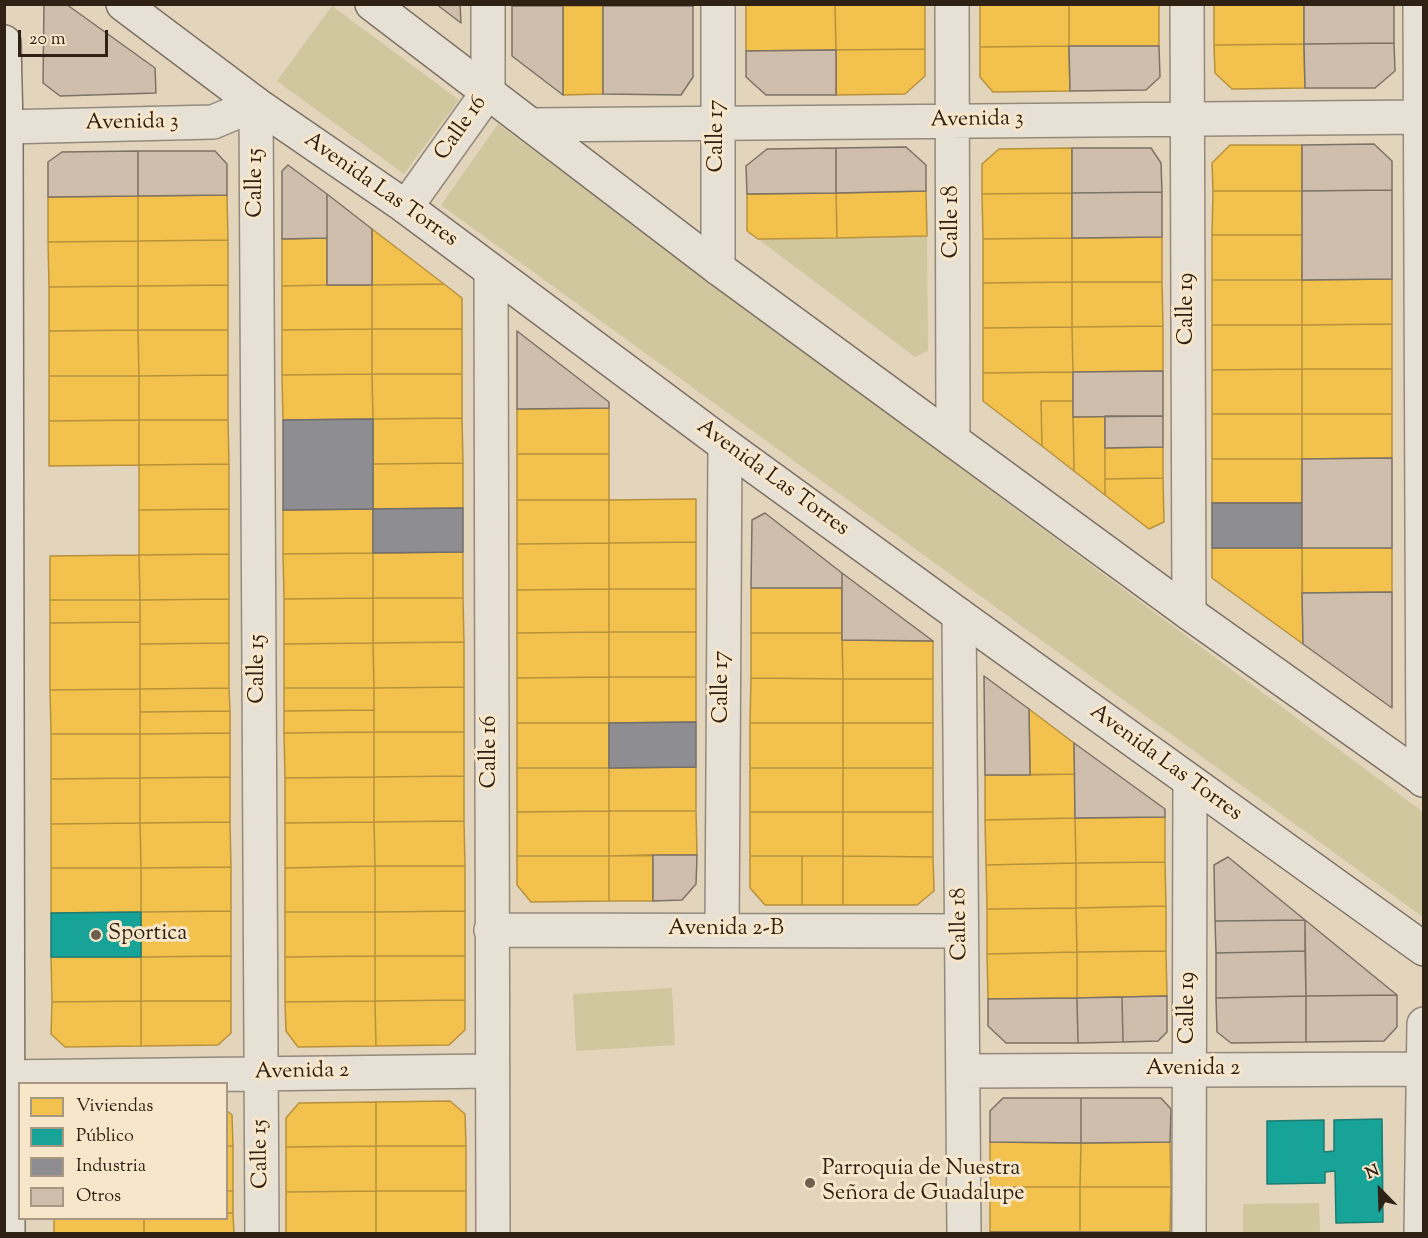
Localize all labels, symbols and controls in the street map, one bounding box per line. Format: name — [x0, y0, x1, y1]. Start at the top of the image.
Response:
scale bar — [21, 18, 111, 56]
text: 20 m — [29, 27, 66, 53]
street label: Calle 16 — [430, 92, 494, 166]
street label: Calle 17 — [705, 99, 731, 173]
street label: Avenida 3 — [930, 107, 1024, 135]
street label: Avenida 3 — [85, 110, 179, 138]
street label: Avenida Las Torres — [298, 128, 462, 254]
street label: Calle 15 — [244, 148, 270, 218]
street label: Calle 18 — [940, 185, 966, 259]
street label: Calle 19 — [1175, 273, 1201, 345]
street label: Avenida Las Torres — [691, 415, 853, 543]
street label: Calle 15 — [246, 634, 272, 704]
street label: Calle 17 — [710, 650, 736, 724]
street label: Avenida Las Torres — [1084, 700, 1246, 828]
street label: Calle 16 — [478, 716, 504, 788]
street label: Calle 18 — [947, 887, 975, 961]
street label: Avenida 2-B — [668, 917, 784, 943]
place label: Sportica — [108, 922, 187, 948]
marker: Sportica — [89, 928, 103, 942]
street label: Calle 19 — [1176, 972, 1202, 1044]
street label: Avenida 2 — [1146, 1057, 1240, 1083]
street label: Avenida 2 — [255, 1059, 349, 1087]
legend — [18, 1082, 228, 1220]
text: Viviendas — [76, 1094, 153, 1120]
street label: Calle 15 — [248, 1119, 276, 1189]
text: Público — [76, 1124, 134, 1150]
text: Industria — [76, 1154, 146, 1180]
place label: Parroquia de Nuestra Señora de Guadalupe — [822, 1157, 1025, 1208]
north arrow — [1350, 1160, 1410, 1220]
text: N — [1362, 1160, 1383, 1186]
marker: Parroquia de Nuestra Señora de Guadalupe — [803, 1176, 817, 1190]
text: Otros — [76, 1184, 121, 1210]

